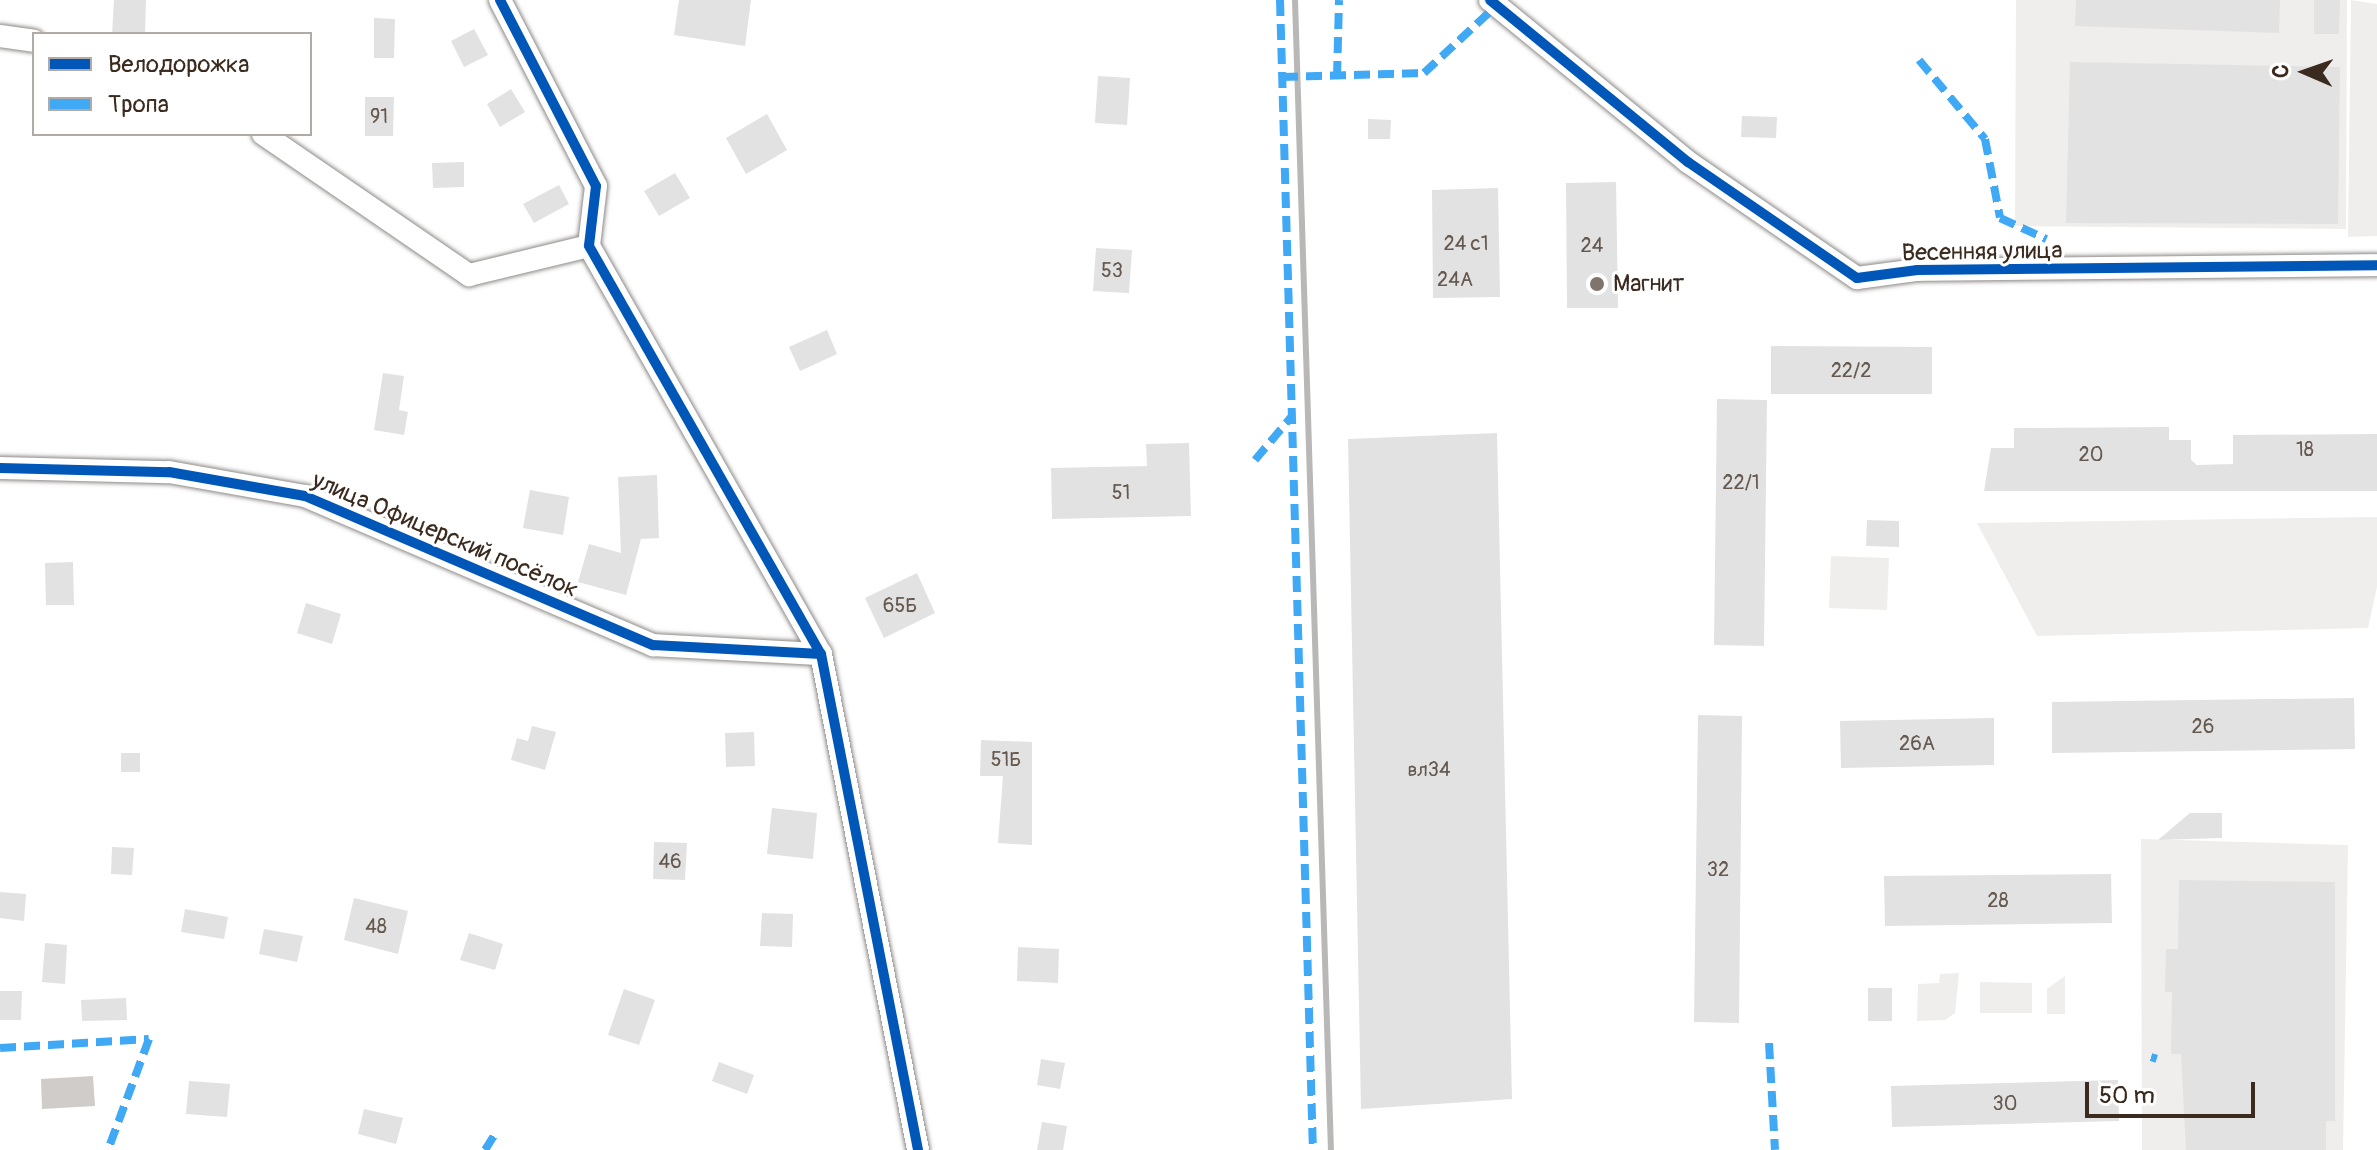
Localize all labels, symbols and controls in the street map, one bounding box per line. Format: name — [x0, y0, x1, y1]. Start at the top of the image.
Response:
legend — [32, 32, 312, 136]
north arrow — [2265, 32, 2345, 112]
text: Велодорожка — [108, 50, 249, 79]
text: С — [2267, 64, 2295, 78]
text: Тропа — [108, 90, 169, 119]
house number: 91 — [370, 104, 388, 128]
house number: 24 с1 — [1443, 231, 1489, 255]
house number: 24 — [1581, 233, 1603, 257]
street label: Весенняя улица — [1901, 236, 2063, 268]
house number: 53 — [1101, 258, 1123, 282]
house number: 24А — [1437, 267, 1473, 291]
place label: Магнит — [1613, 270, 1684, 298]
marker: Магнит — [1588, 275, 1606, 293]
house number: 22/2 — [1831, 358, 1871, 382]
house number: 18 — [2296, 437, 2314, 461]
house number: 20 — [2079, 442, 2103, 466]
street label: улица Офицерский посёлок — [308, 466, 582, 604]
house number: 22/1 — [1722, 470, 1760, 494]
house number: 51 — [1112, 480, 1130, 504]
house number: 65Б — [883, 593, 917, 617]
house number: 26 — [2192, 714, 2214, 738]
house number: 26А — [1899, 731, 1935, 755]
house number: 51Б — [991, 747, 1021, 771]
house number: вл34 — [1407, 757, 1451, 781]
house number: 46 — [658, 849, 682, 873]
house number: 32 — [1707, 857, 1729, 881]
house number: 28 — [1987, 888, 2009, 912]
house number: 48 — [365, 914, 387, 938]
scale bar — [2089, 1066, 2259, 1116]
text: 50 m — [2099, 1081, 2155, 1110]
house number: 30 — [1993, 1091, 2017, 1115]

